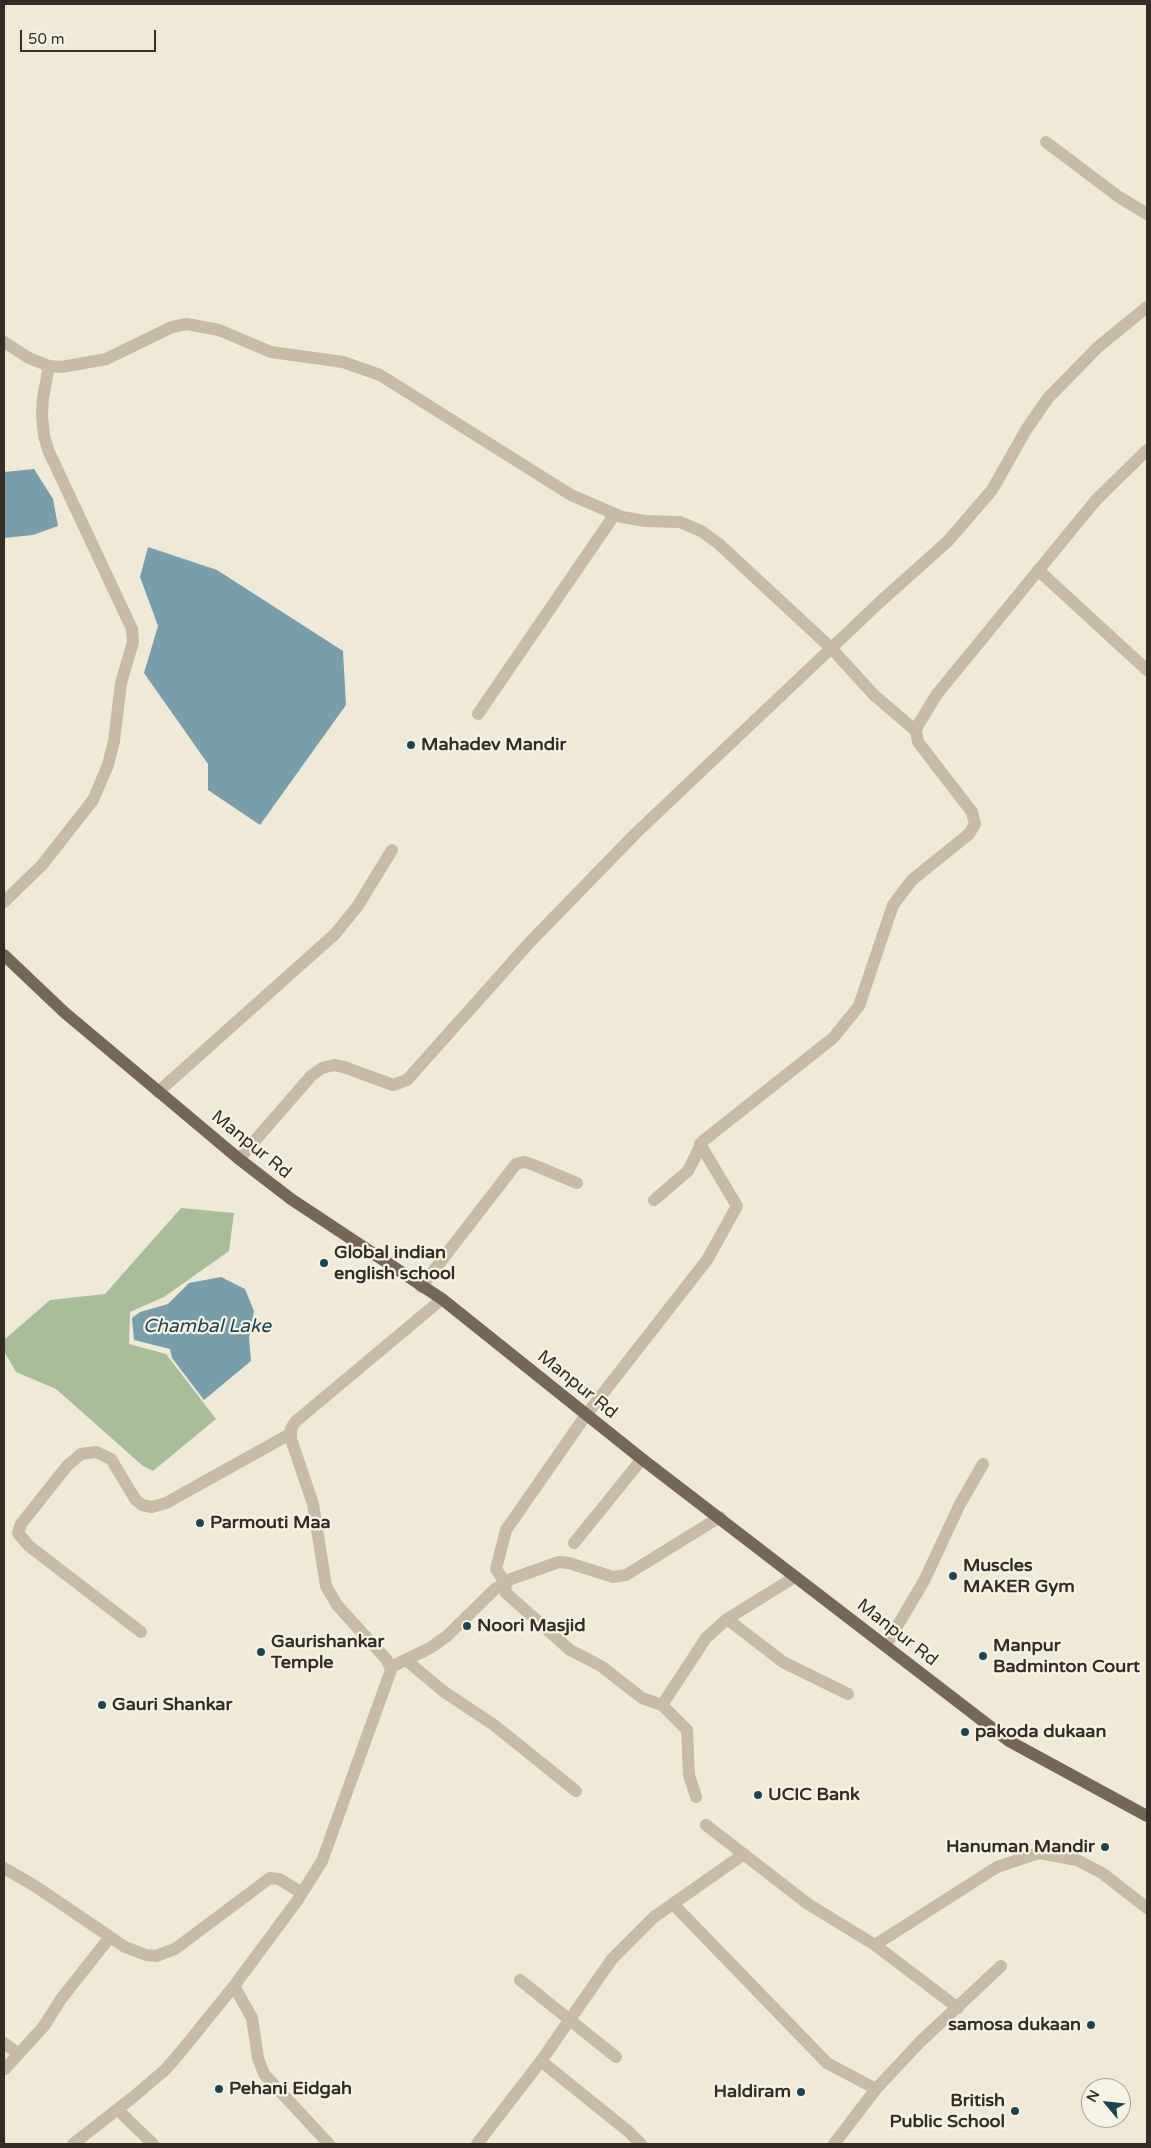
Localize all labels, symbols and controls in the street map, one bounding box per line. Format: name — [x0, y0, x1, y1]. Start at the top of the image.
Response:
scale bar — [22, 20, 159, 52]
text: 50 m — [28, 30, 65, 48]
place label: Mahadev Mandir — [421, 734, 566, 756]
marker: Mahadev Mandir — [405, 739, 417, 751]
street label: Manpur Rd — [207, 1106, 295, 1184]
place label: Global indian english school — [334, 1242, 455, 1284]
marker: Global indian english school — [318, 1257, 330, 1269]
water label: Chambal Lake — [143, 1316, 271, 1338]
street label: Manpur Rd — [533, 1346, 621, 1424]
place label: Parmouti Maa — [210, 1512, 331, 1534]
marker: Parmouti Maa — [194, 1517, 206, 1529]
place label: Muscles MAKER Gym — [963, 1555, 1075, 1598]
marker: Muscles MAKER Gym — [947, 1570, 959, 1582]
street label: Manpur Rd — [852, 1595, 942, 1671]
place label: Noori Masjid — [477, 1615, 586, 1637]
marker: Noori Masjid — [461, 1620, 473, 1632]
place label: Gaurishankar Temple — [271, 1631, 384, 1674]
place label: Manpur Badminton Court — [993, 1635, 1140, 1678]
marker: Gaurishankar Temple — [255, 1646, 267, 1658]
marker: Manpur Badminton Court — [977, 1650, 989, 1662]
place label: Gauri Shankar — [112, 1694, 232, 1716]
marker: Gauri Shankar — [96, 1699, 108, 1711]
place label: pakoda dukaan — [975, 1721, 1106, 1743]
marker: pakoda dukaan — [959, 1726, 971, 1738]
place label: UCIC Bank — [768, 1784, 860, 1806]
marker: UCIC Bank — [752, 1789, 764, 1801]
place label: Hanuman Mandir — [946, 1836, 1095, 1858]
marker: Hanuman Mandir — [1099, 1841, 1111, 1853]
place label: samosa dukaan — [948, 2014, 1081, 2036]
marker: samosa dukaan — [1085, 2019, 1097, 2031]
place label: Pehani Eidgah — [229, 2078, 352, 2100]
north arrow — [1081, 2078, 1131, 2128]
place label: Haldiram — [713, 2081, 791, 2103]
marker: Pehani Eidgah — [213, 2083, 225, 2095]
marker: Haldiram — [795, 2086, 807, 2098]
text: N — [1083, 2087, 1103, 2105]
place label: British Public School — [889, 2090, 1005, 2132]
marker: British Public School — [1009, 2105, 1021, 2117]

